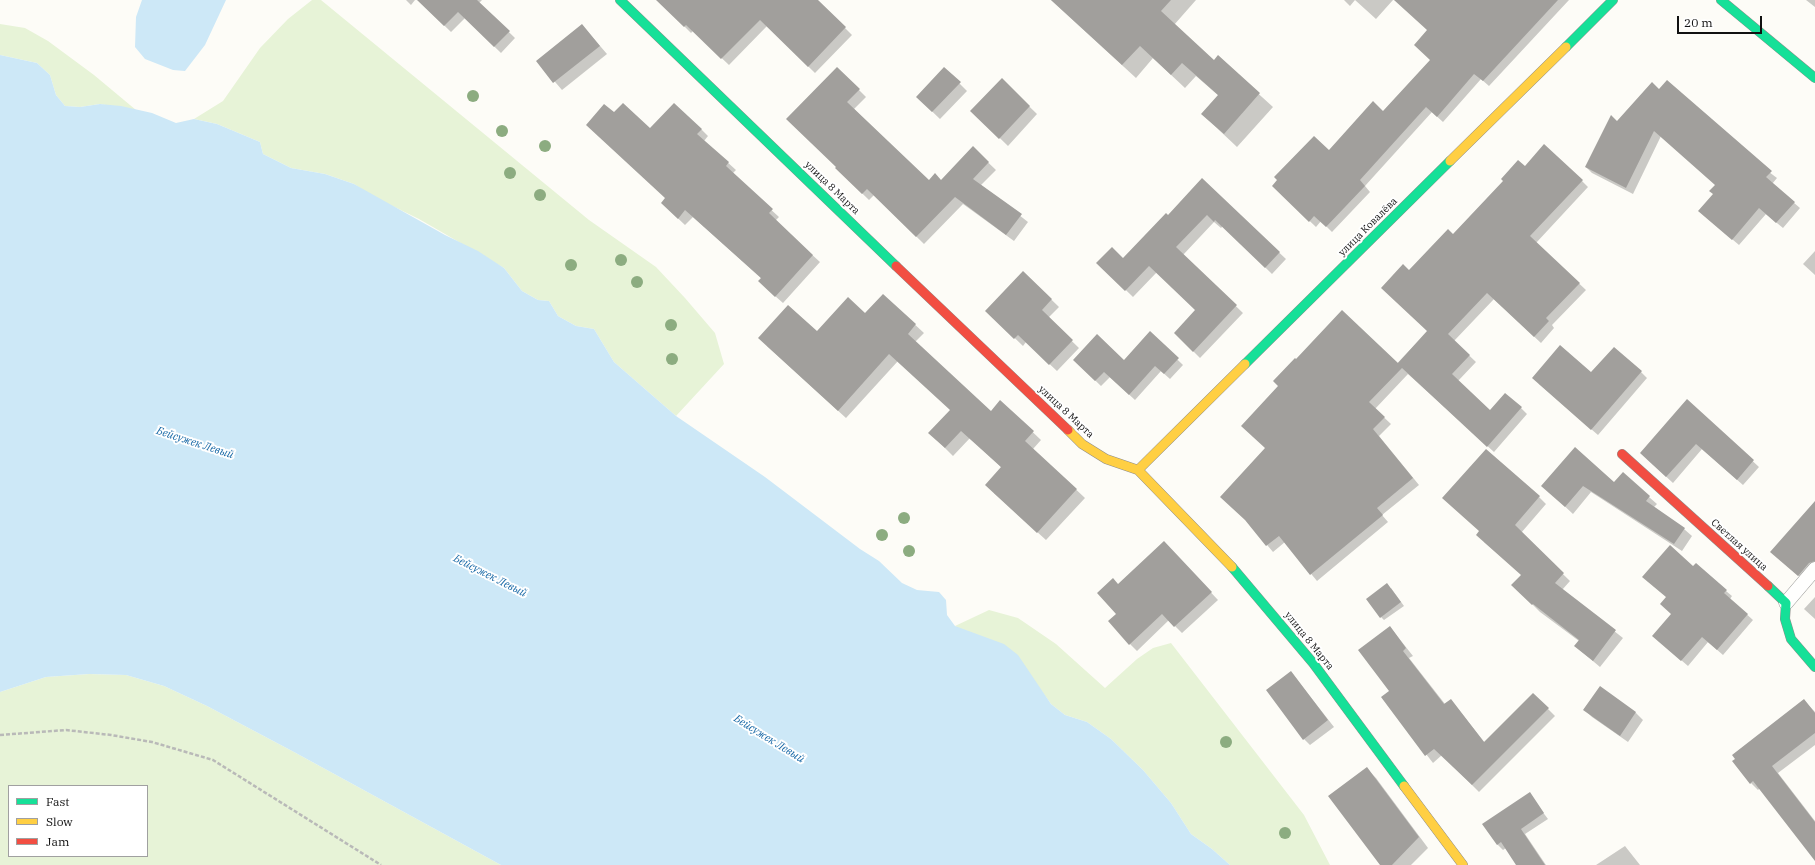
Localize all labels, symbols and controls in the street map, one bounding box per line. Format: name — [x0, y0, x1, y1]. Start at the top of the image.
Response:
scale bar — [1679, 8, 1764, 34]
text: 20 m — [1684, 15, 1713, 30]
street label: улица 8 Марта — [802, 159, 862, 217]
street label: улица Ковалёва — [1336, 195, 1400, 259]
street label: улица 8 Марта — [1036, 383, 1096, 441]
water label: Бейсужек Левый — [155, 424, 235, 462]
street label: Светлая улица — [1708, 517, 1770, 573]
water label: Бейсужек Левый — [451, 552, 529, 600]
street label: улица 8 Марта — [1282, 610, 1336, 672]
water label: Бейсужек Левый — [731, 712, 807, 766]
legend — [8, 785, 148, 857]
text: Fast — [46, 794, 70, 809]
text: Slow — [46, 814, 73, 829]
text: Jam — [46, 834, 69, 849]

